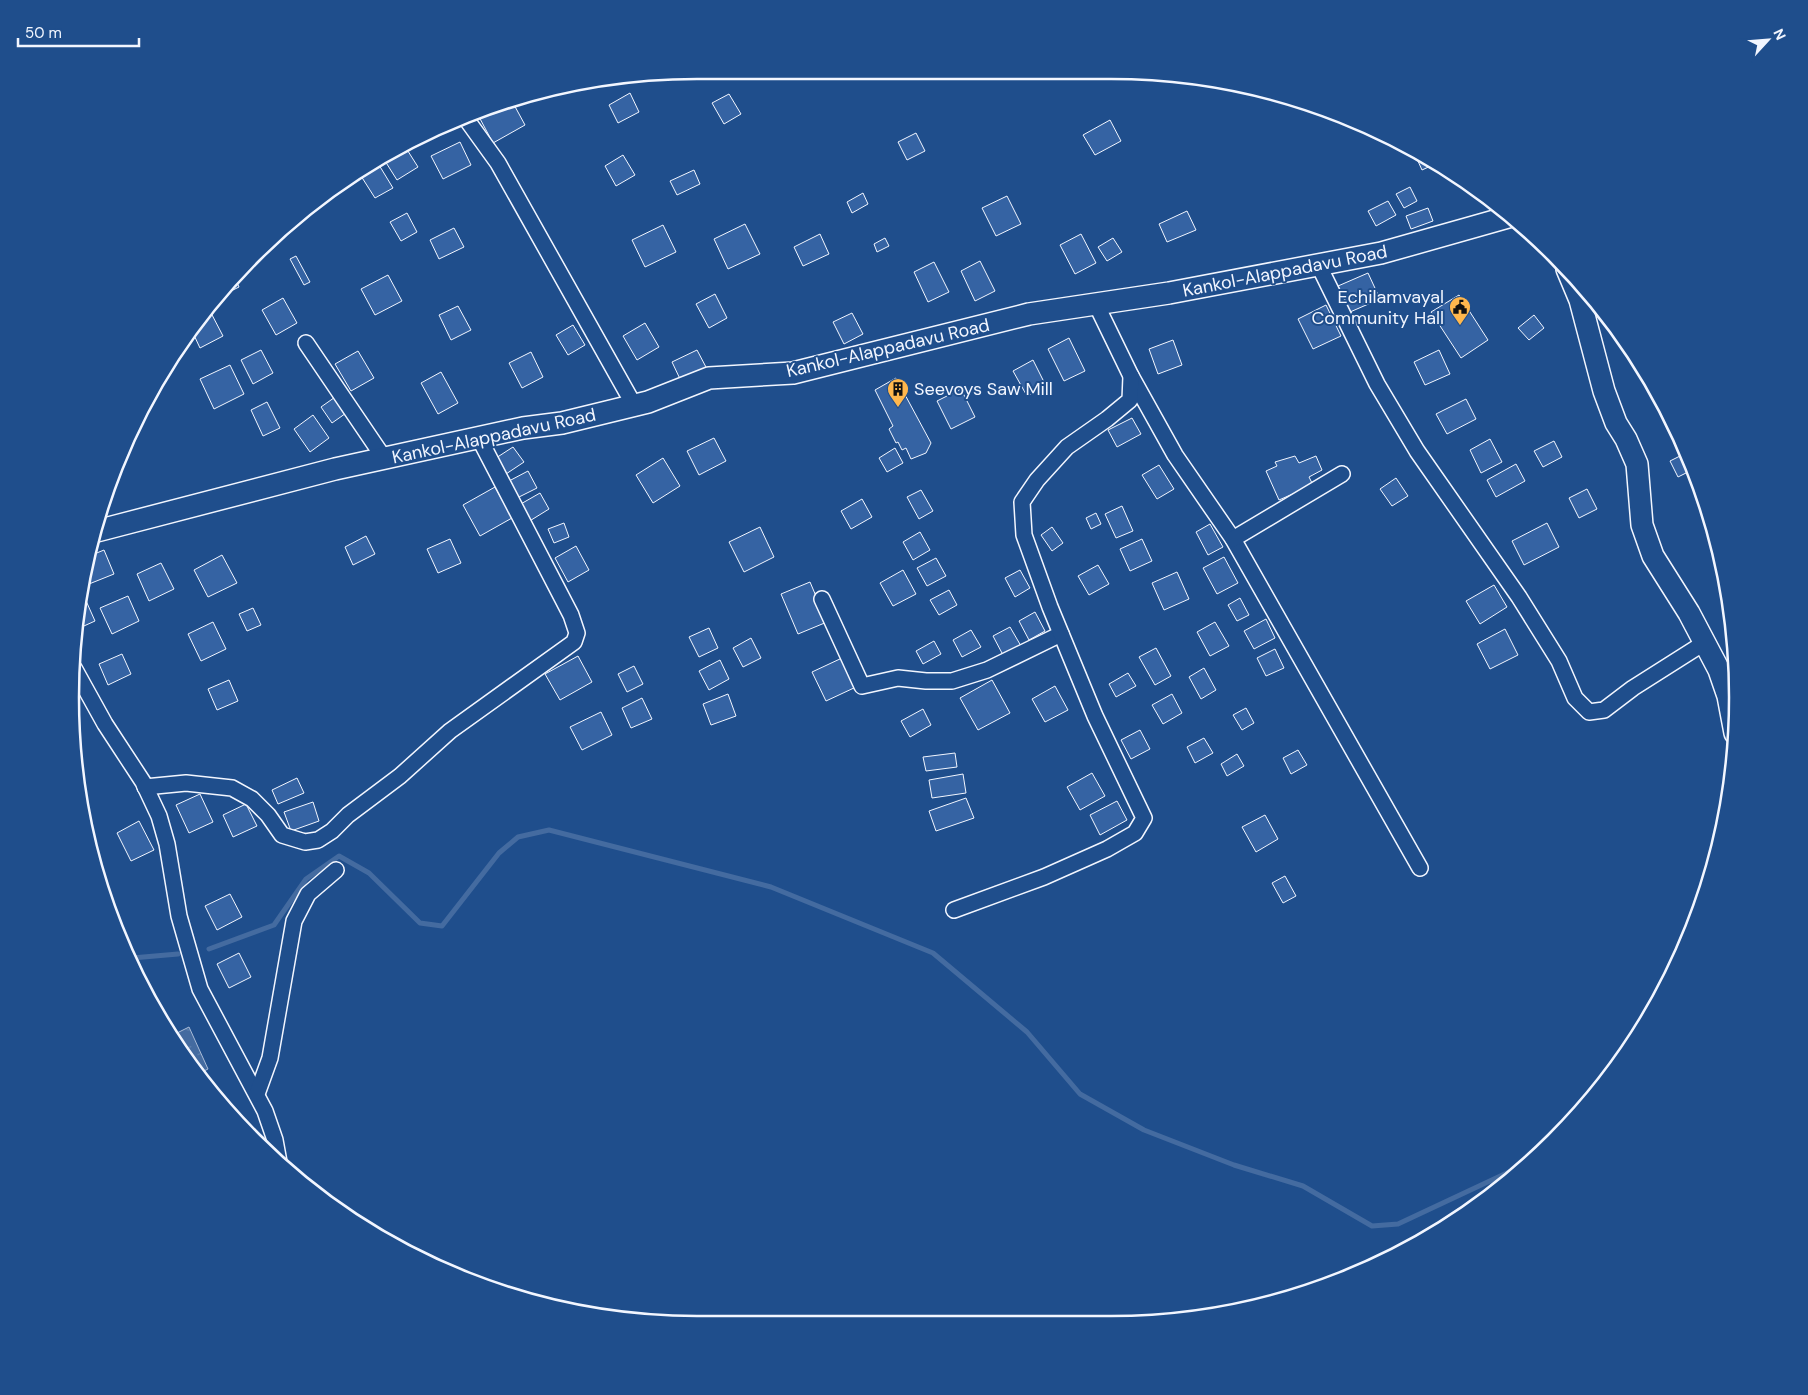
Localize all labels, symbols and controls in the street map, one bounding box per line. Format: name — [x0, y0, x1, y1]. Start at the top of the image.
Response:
scale bar — [18, 15, 139, 47]
north arrow — [1743, 15, 1793, 65]
text: 50 m — [25, 23, 62, 43]
text: N — [1769, 26, 1790, 43]
street label: Kankol-Alappadavu Road — [1181, 239, 1389, 303]
place label: Echilamvayal Community Hall — [1311, 285, 1444, 330]
public building icon: Echilamvayal Community Hall — [1448, 295, 1472, 326]
street label: Kankol-Alappadavu Road — [784, 313, 992, 383]
building icon: Seevoys Saw Mill — [886, 377, 910, 408]
place label: Seevoys Saw Mill — [914, 377, 1053, 401]
street label: Kankol-Alappadavu Road — [390, 403, 598, 469]

